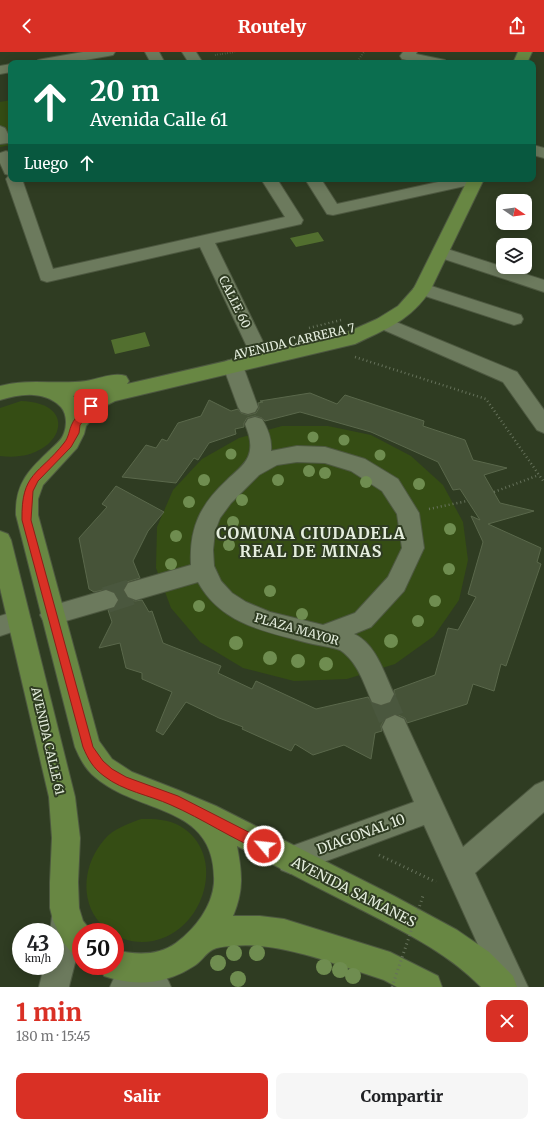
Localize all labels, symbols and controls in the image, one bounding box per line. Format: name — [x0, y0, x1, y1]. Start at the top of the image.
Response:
icon: back — [16, 15, 38, 37]
text: Routely — [238, 15, 306, 38]
icon: share — [506, 15, 528, 37]
text: 20 m — [90, 73, 159, 109]
icon: ahead — [24, 76, 76, 128]
text: Avenida Calle 61 — [90, 108, 228, 131]
icon: ahead — [76, 152, 98, 174]
text: Luego — [24, 154, 68, 173]
north arrow — [496, 194, 532, 230]
map controls — [496, 194, 532, 274]
button: layers — [496, 238, 532, 274]
street label: CALLE 60 — [216, 273, 254, 331]
street label: AVENIDA CARRERA 7 — [231, 320, 356, 363]
pin — [74, 389, 108, 423]
icon: arrive — [80, 395, 102, 417]
district label: COMUNA CIUDADELA REAL DE MINAS — [216, 523, 406, 561]
street label: PLAZA MAYOR — [253, 610, 342, 648]
street label: AVENIDA CALLE 61 — [28, 685, 68, 797]
street label: DIAGONAL 10 — [314, 810, 408, 858]
position arrow — [243, 825, 285, 867]
street label: AVENIDA SAMANES — [288, 852, 419, 931]
speed limit sign: 50 — [72, 923, 124, 975]
text: 43 — [27, 931, 49, 956]
text: km/h — [25, 952, 51, 965]
text: 1 min — [16, 997, 82, 1028]
button: close — [486, 1000, 528, 1042]
text: 180 m · 15:45 — [16, 1028, 91, 1045]
button: Salir — [16, 1073, 268, 1119]
button: Compartir — [276, 1073, 528, 1119]

